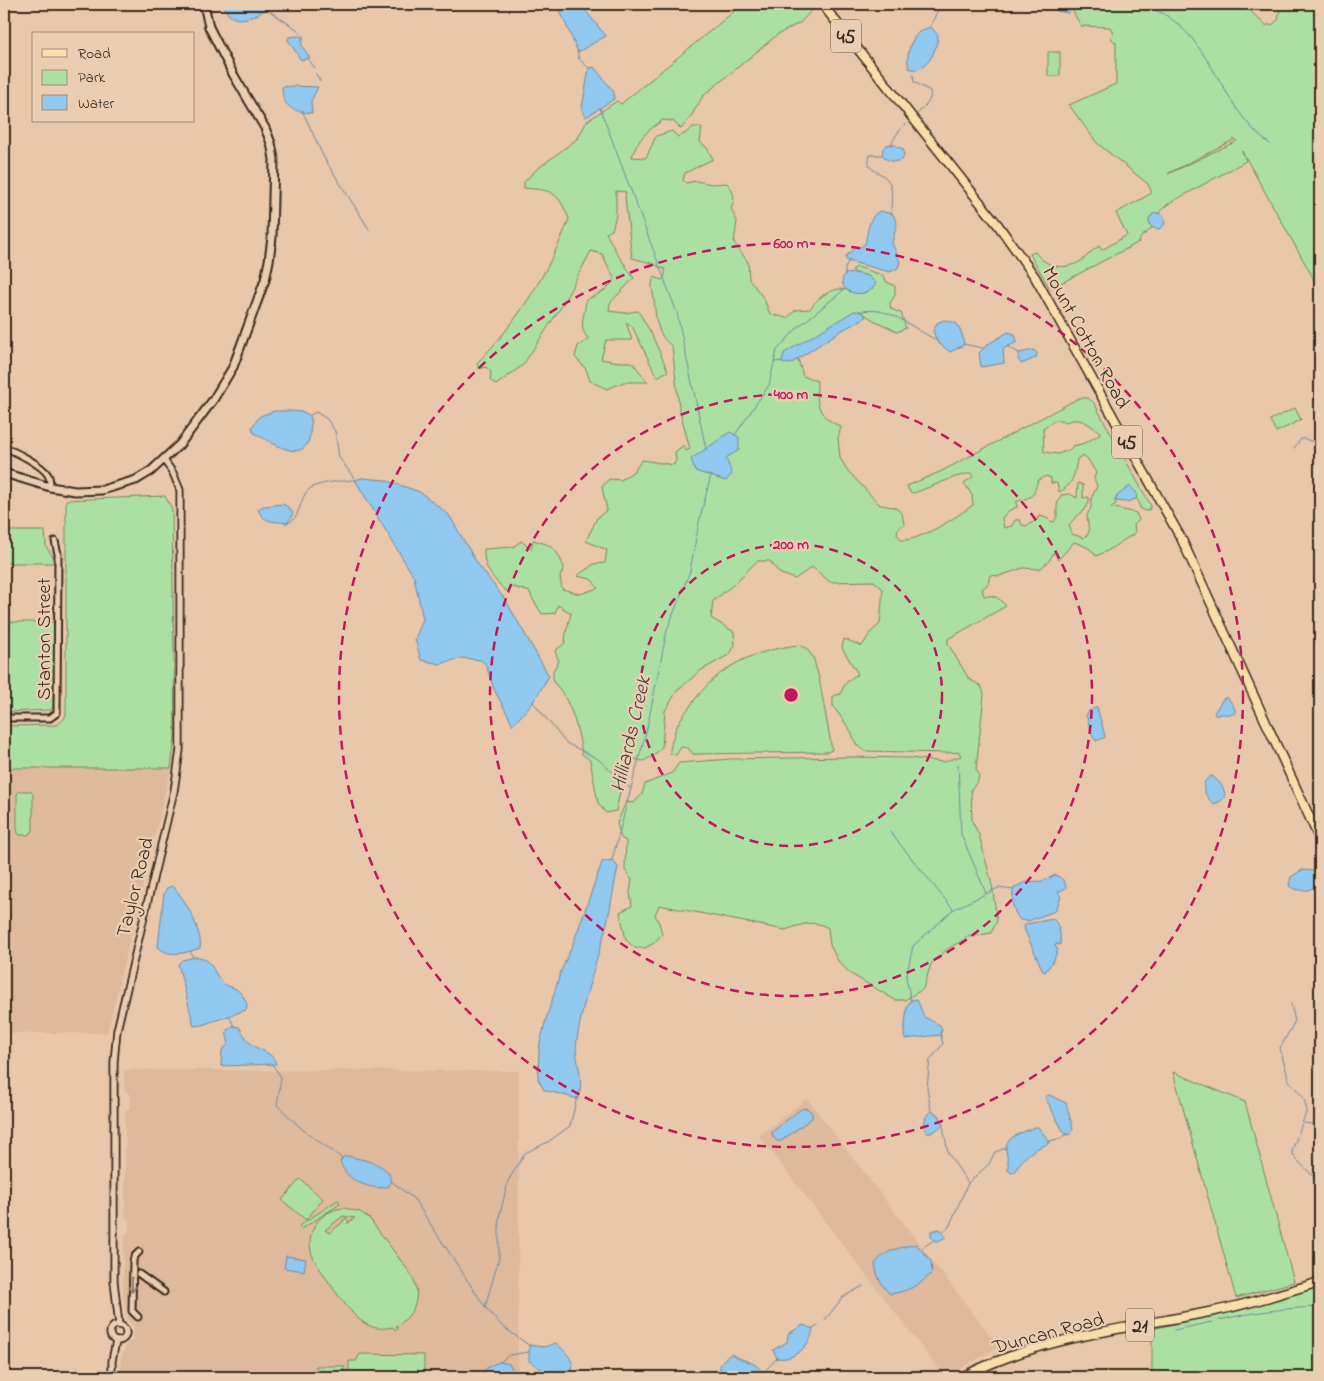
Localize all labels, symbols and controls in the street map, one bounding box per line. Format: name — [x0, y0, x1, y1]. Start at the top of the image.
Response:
road number: 45 — [831, 20, 861, 52]
legend — [32, 32, 195, 122]
text: Road — [78, 43, 111, 65]
text: Park — [78, 67, 106, 89]
text: Water — [78, 93, 114, 115]
text: 600 m — [773, 233, 809, 255]
street label: Mount Cotton Road — [1034, 262, 1136, 415]
text: 400 m — [773, 384, 809, 406]
road number: 45 — [1112, 426, 1142, 458]
text: 200 m — [772, 534, 809, 556]
street label: Stanton Street — [31, 577, 60, 700]
water label: Hilliards Creek — [604, 673, 660, 796]
centre of rings — [782, 686, 800, 704]
street label: Taylor Road — [110, 835, 163, 941]
one-way arrow — [127, 1276, 137, 1293]
street label: Duncan Road — [989, 1306, 1107, 1363]
road number: 21 — [1126, 1308, 1154, 1342]

